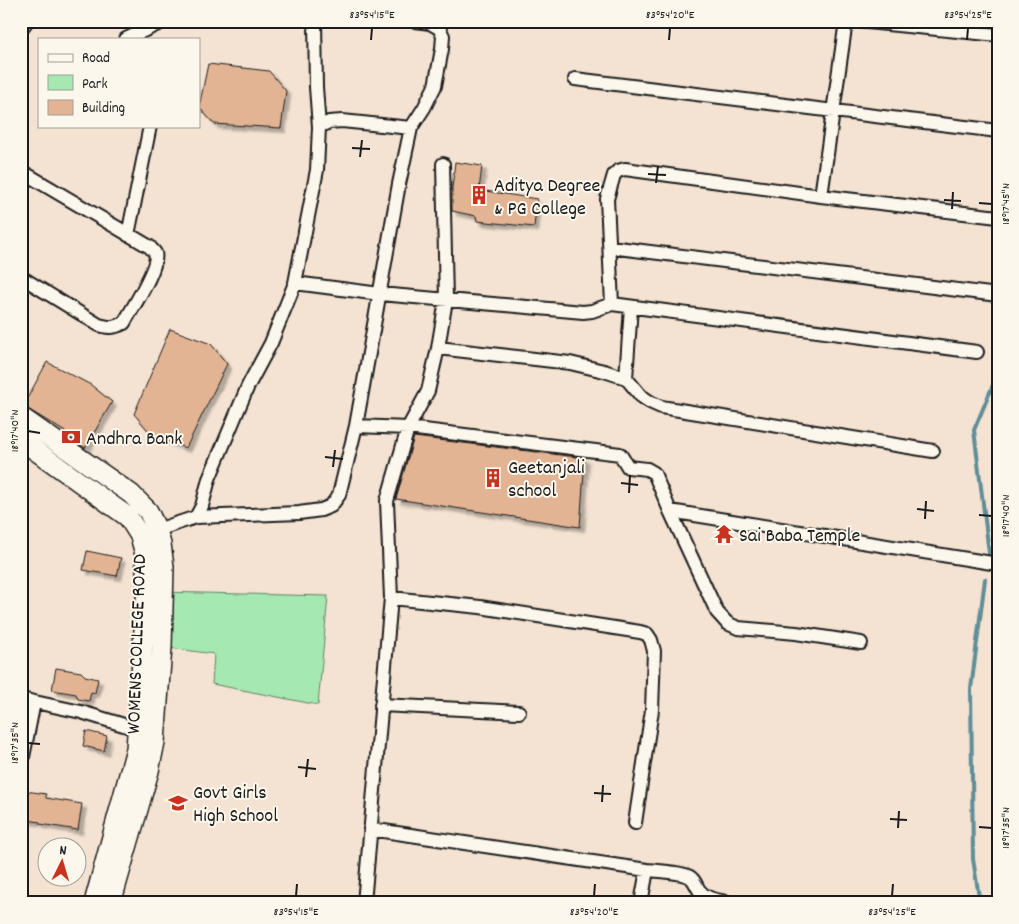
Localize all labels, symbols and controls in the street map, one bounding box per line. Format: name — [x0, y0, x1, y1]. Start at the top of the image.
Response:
text: 83°54'15"E — [350, 7, 395, 24]
text: 83°54'20"E — [646, 7, 695, 24]
text: 83°54'25"E — [944, 7, 992, 24]
legend — [38, 38, 200, 128]
text: Road — [82, 48, 110, 70]
text: Park — [82, 74, 108, 96]
text: Building — [82, 98, 125, 120]
place label: Aditya Degree & PG College — [494, 173, 600, 224]
text: 18°17'45"N — [998, 183, 1015, 225]
building icon: Aditya Degree & PG College — [468, 184, 490, 206]
text: 18°17'40"N — [7, 410, 24, 452]
bank icon: Andhra Bank — [60, 426, 82, 448]
place label: Andhra Bank — [86, 426, 182, 454]
place label: Geetanjali school — [508, 455, 585, 506]
building icon: Geetanjali school — [482, 467, 504, 489]
text: 18°17'40"N — [998, 495, 1015, 537]
temple icon: Sai Baba Temple — [713, 523, 735, 545]
place label: Sai Baba Temple — [739, 523, 860, 551]
street label: WOMENS COLLEGE ROAD — [121, 554, 155, 735]
text: 18°17'35"N — [7, 722, 24, 764]
place label: Govt Girls High School — [193, 780, 278, 831]
school or university icon: Govt Girls High School — [167, 792, 189, 814]
text: 18°17'35"N — [998, 807, 1015, 849]
north arrow — [38, 836, 88, 886]
text: N — [59, 841, 67, 861]
text: 83°54'15"E — [274, 904, 319, 921]
text: 83°54'20"E — [570, 904, 619, 921]
text: 83°54'25"E — [868, 904, 916, 921]

